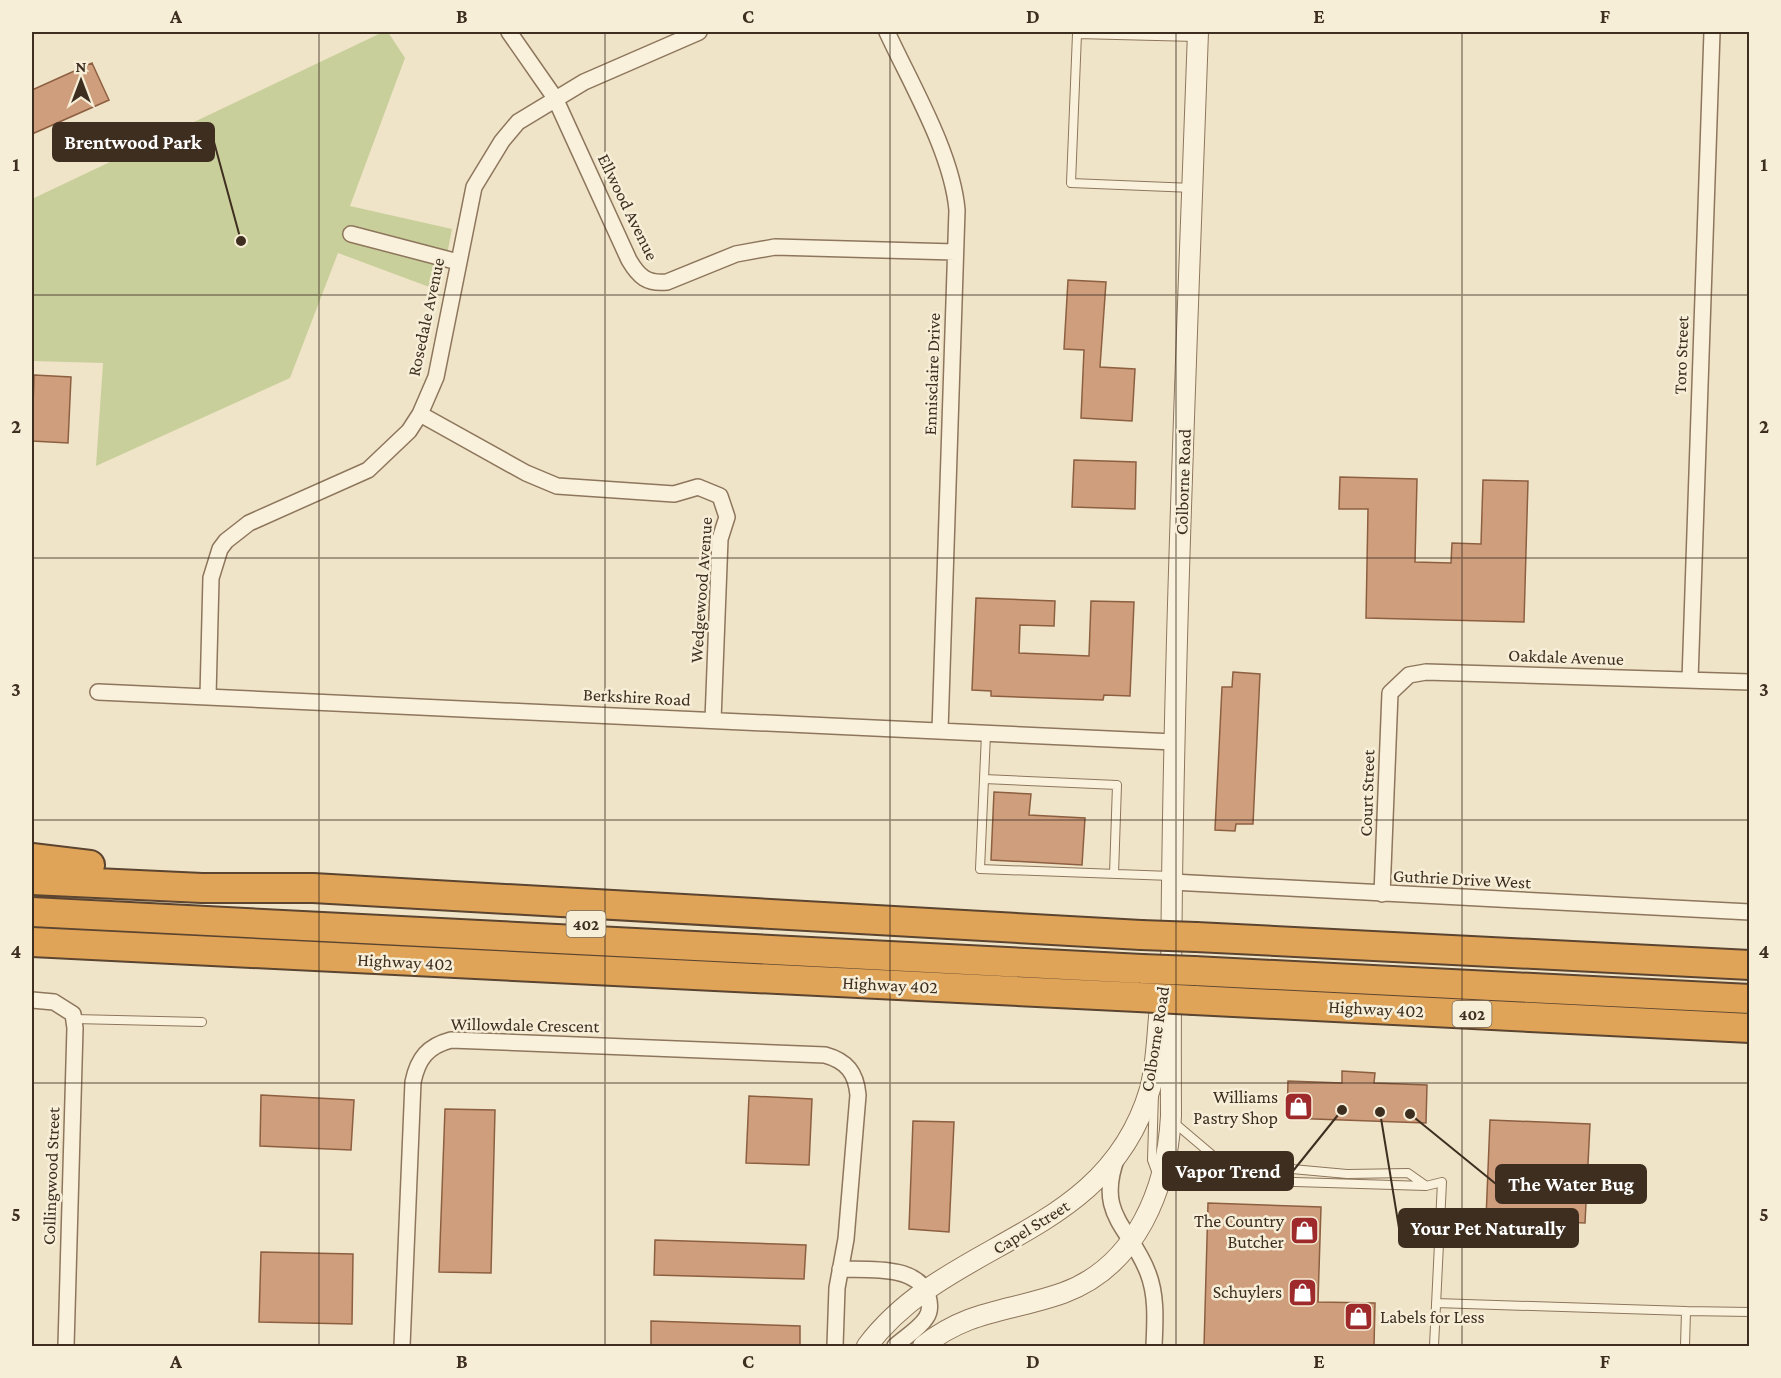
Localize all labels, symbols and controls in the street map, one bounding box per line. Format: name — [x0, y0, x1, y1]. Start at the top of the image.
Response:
text: A — [169, 5, 183, 27]
text: B — [456, 5, 468, 27]
text: C — [742, 5, 754, 27]
text: D — [1026, 5, 1040, 27]
text: E — [1313, 5, 1325, 27]
text: F — [1600, 5, 1611, 27]
north arrow — [51, 51, 111, 111]
text: N — [76, 58, 87, 75]
callout: Brentwood Park — [53, 123, 214, 161]
text: Brentwood Park — [64, 131, 203, 153]
street label: Ellwood Avenue — [594, 150, 662, 264]
text: 1 — [12, 153, 20, 175]
text: 1 — [1760, 153, 1768, 175]
street label: Rosedale Avenue — [404, 256, 448, 378]
street label: Ennisclaire Drive — [920, 312, 944, 436]
street label: Toro Street — [1670, 314, 1692, 395]
text: 2 — [11, 415, 21, 437]
text: 2 — [1759, 415, 1769, 437]
street label: Colborne Road — [1171, 428, 1195, 535]
street label: Wedgewood Avenue — [686, 516, 716, 664]
street label: Oakdale Avenue — [1508, 645, 1624, 669]
text: 3 — [11, 678, 21, 700]
text: 3 — [1759, 678, 1769, 700]
street label: Berkshire Road — [583, 684, 692, 710]
street label: Court Street — [1355, 748, 1379, 837]
street label: Guthrie Drive West — [1392, 865, 1533, 893]
road number: 402 — [566, 911, 606, 937]
text: 4 — [11, 940, 22, 962]
text: 4 — [1759, 940, 1770, 962]
street label: Highway 402 — [357, 950, 453, 974]
street label: Highway 402 — [842, 973, 938, 997]
street label: Colborne Road — [1137, 984, 1173, 1093]
street label: Highway 402 — [1328, 997, 1424, 1021]
road number: 402 — [1452, 1001, 1492, 1027]
street label: Willowdale Crescent — [450, 1014, 601, 1036]
place label: Williams Pastry Shop — [1193, 1087, 1278, 1128]
shop icon: Williams Pastry Shop — [1283, 1091, 1315, 1123]
street label: Collingwood Street — [39, 1106, 63, 1245]
callout: Vapor Trend — [1163, 1152, 1293, 1190]
text: Vapor Trend — [1174, 1160, 1281, 1182]
callout: The Water Bug — [1496, 1165, 1646, 1203]
text: The Water Bug — [1508, 1173, 1634, 1195]
street label: Capel Street — [989, 1195, 1074, 1258]
text: 5 — [11, 1203, 21, 1225]
text: 5 — [1759, 1203, 1769, 1225]
callout: Your Pet Naturally — [1399, 1209, 1578, 1247]
place label: The Country Butcher — [1194, 1211, 1285, 1252]
shop icon: The Country Butcher — [1289, 1215, 1321, 1247]
text: Your Pet Naturally — [1411, 1217, 1566, 1239]
shop icon: Schuylers — [1287, 1276, 1319, 1308]
place label: Schuylers — [1213, 1282, 1282, 1302]
shop icon: Labels for Less — [1343, 1301, 1375, 1333]
place label: Labels for Less — [1380, 1307, 1485, 1327]
text: A — [169, 1350, 183, 1372]
text: B — [456, 1350, 468, 1372]
text: C — [742, 1350, 754, 1372]
text: D — [1026, 1350, 1040, 1372]
text: E — [1313, 1350, 1325, 1372]
text: F — [1600, 1350, 1611, 1372]

